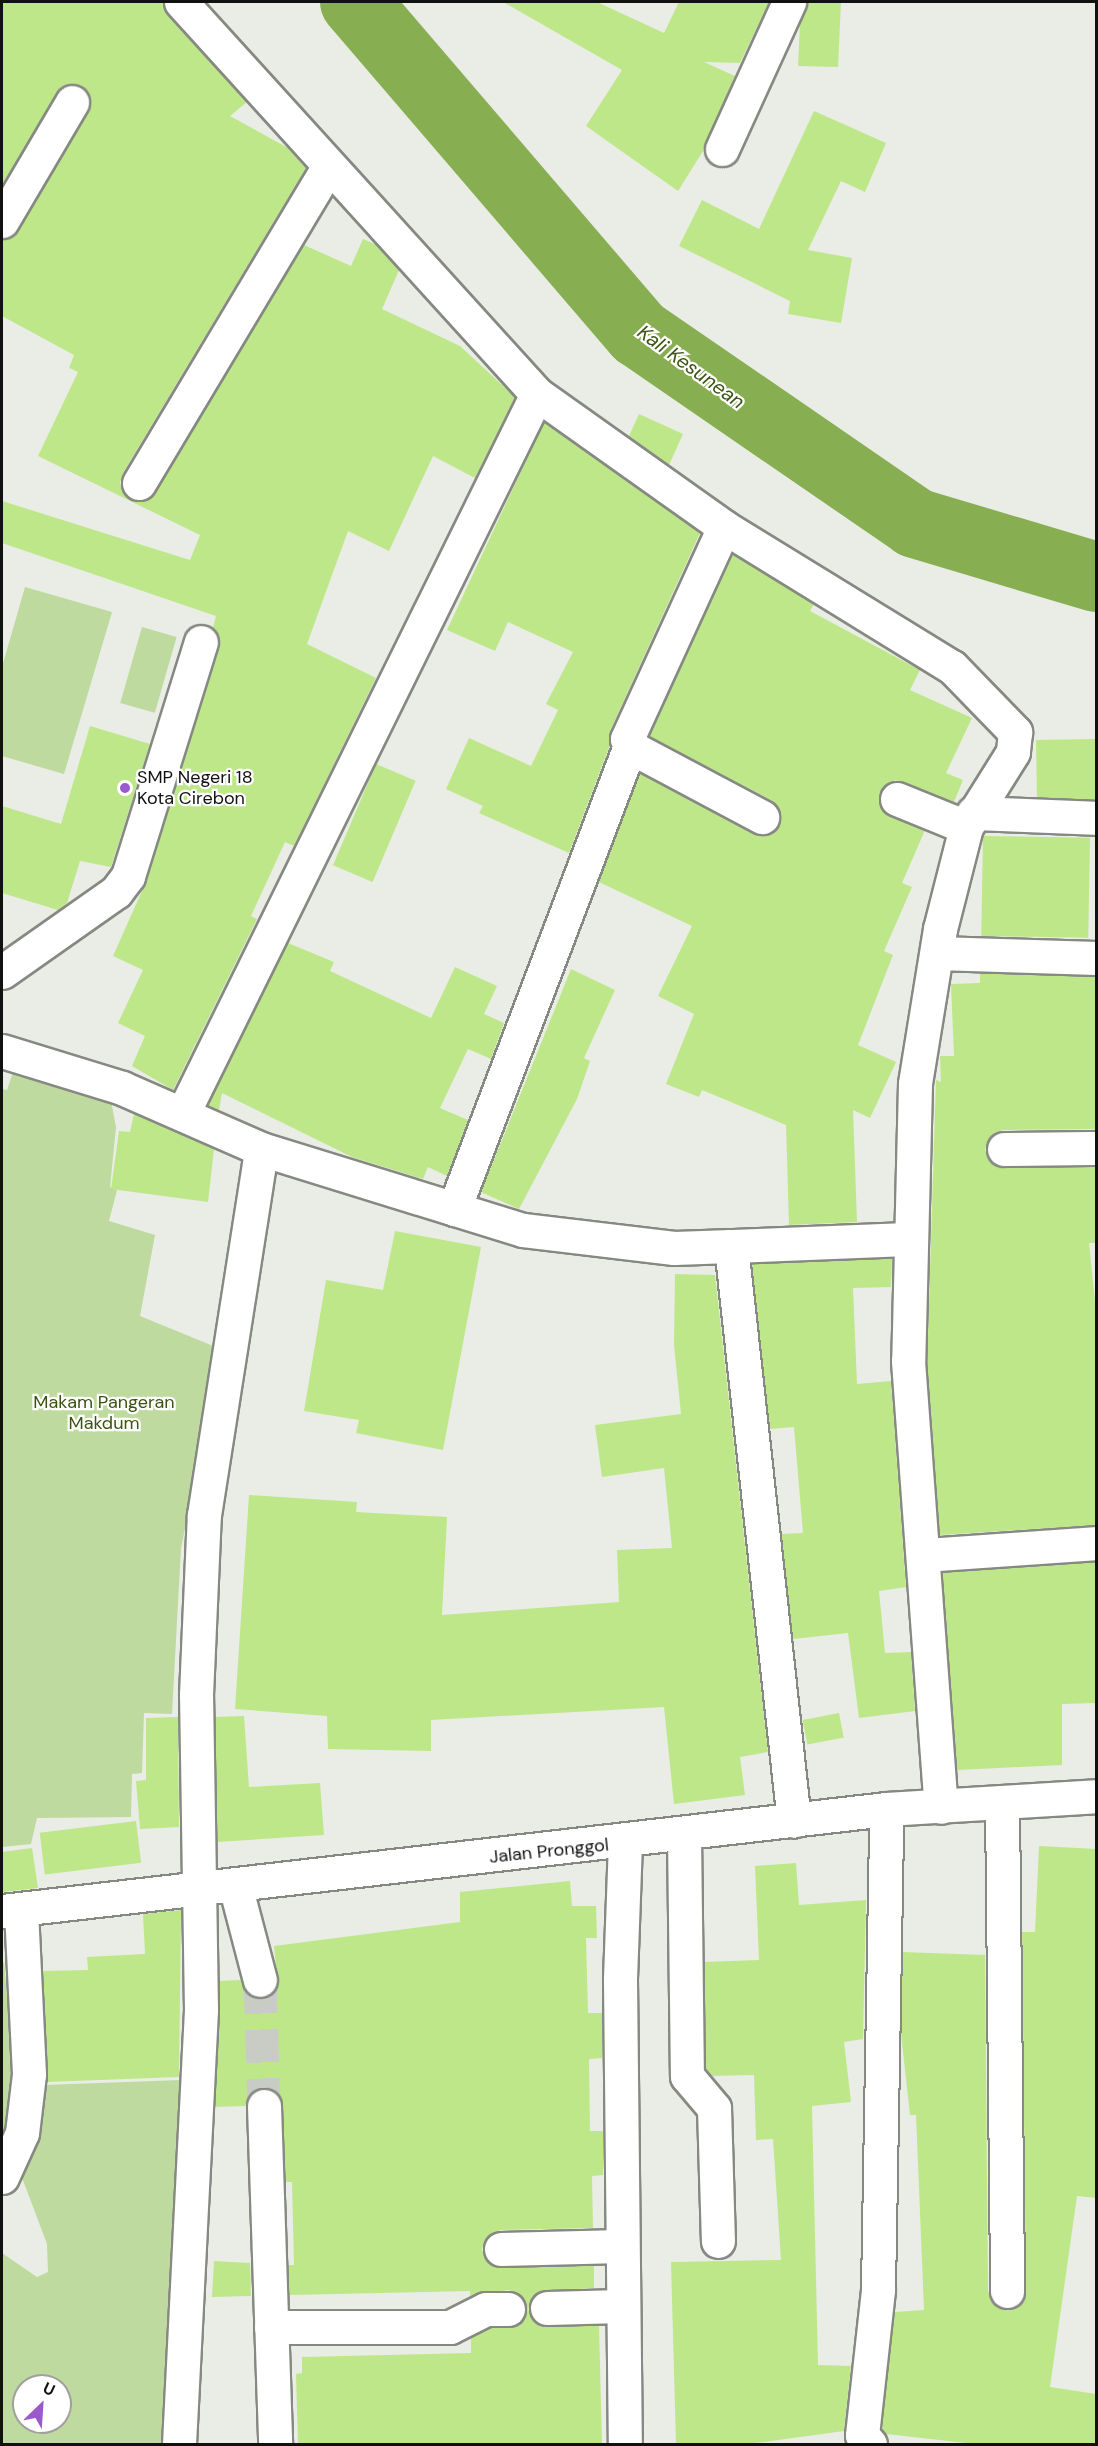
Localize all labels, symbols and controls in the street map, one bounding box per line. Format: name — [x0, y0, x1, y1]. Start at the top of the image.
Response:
water label: Kali Kesunean — [633, 320, 749, 414]
place label: SMP Negeri 18 Kota Cirebon — [137, 767, 253, 810]
marker: SMP Negeri 18 Kota Cirebon — [118, 781, 132, 795]
park label: Makam Pangeran Makdum — [33, 1392, 175, 1434]
street label: Jalan Pronggol — [488, 1834, 610, 1868]
north arrow — [12, 2374, 72, 2434]
text: U — [40, 2377, 58, 2401]

